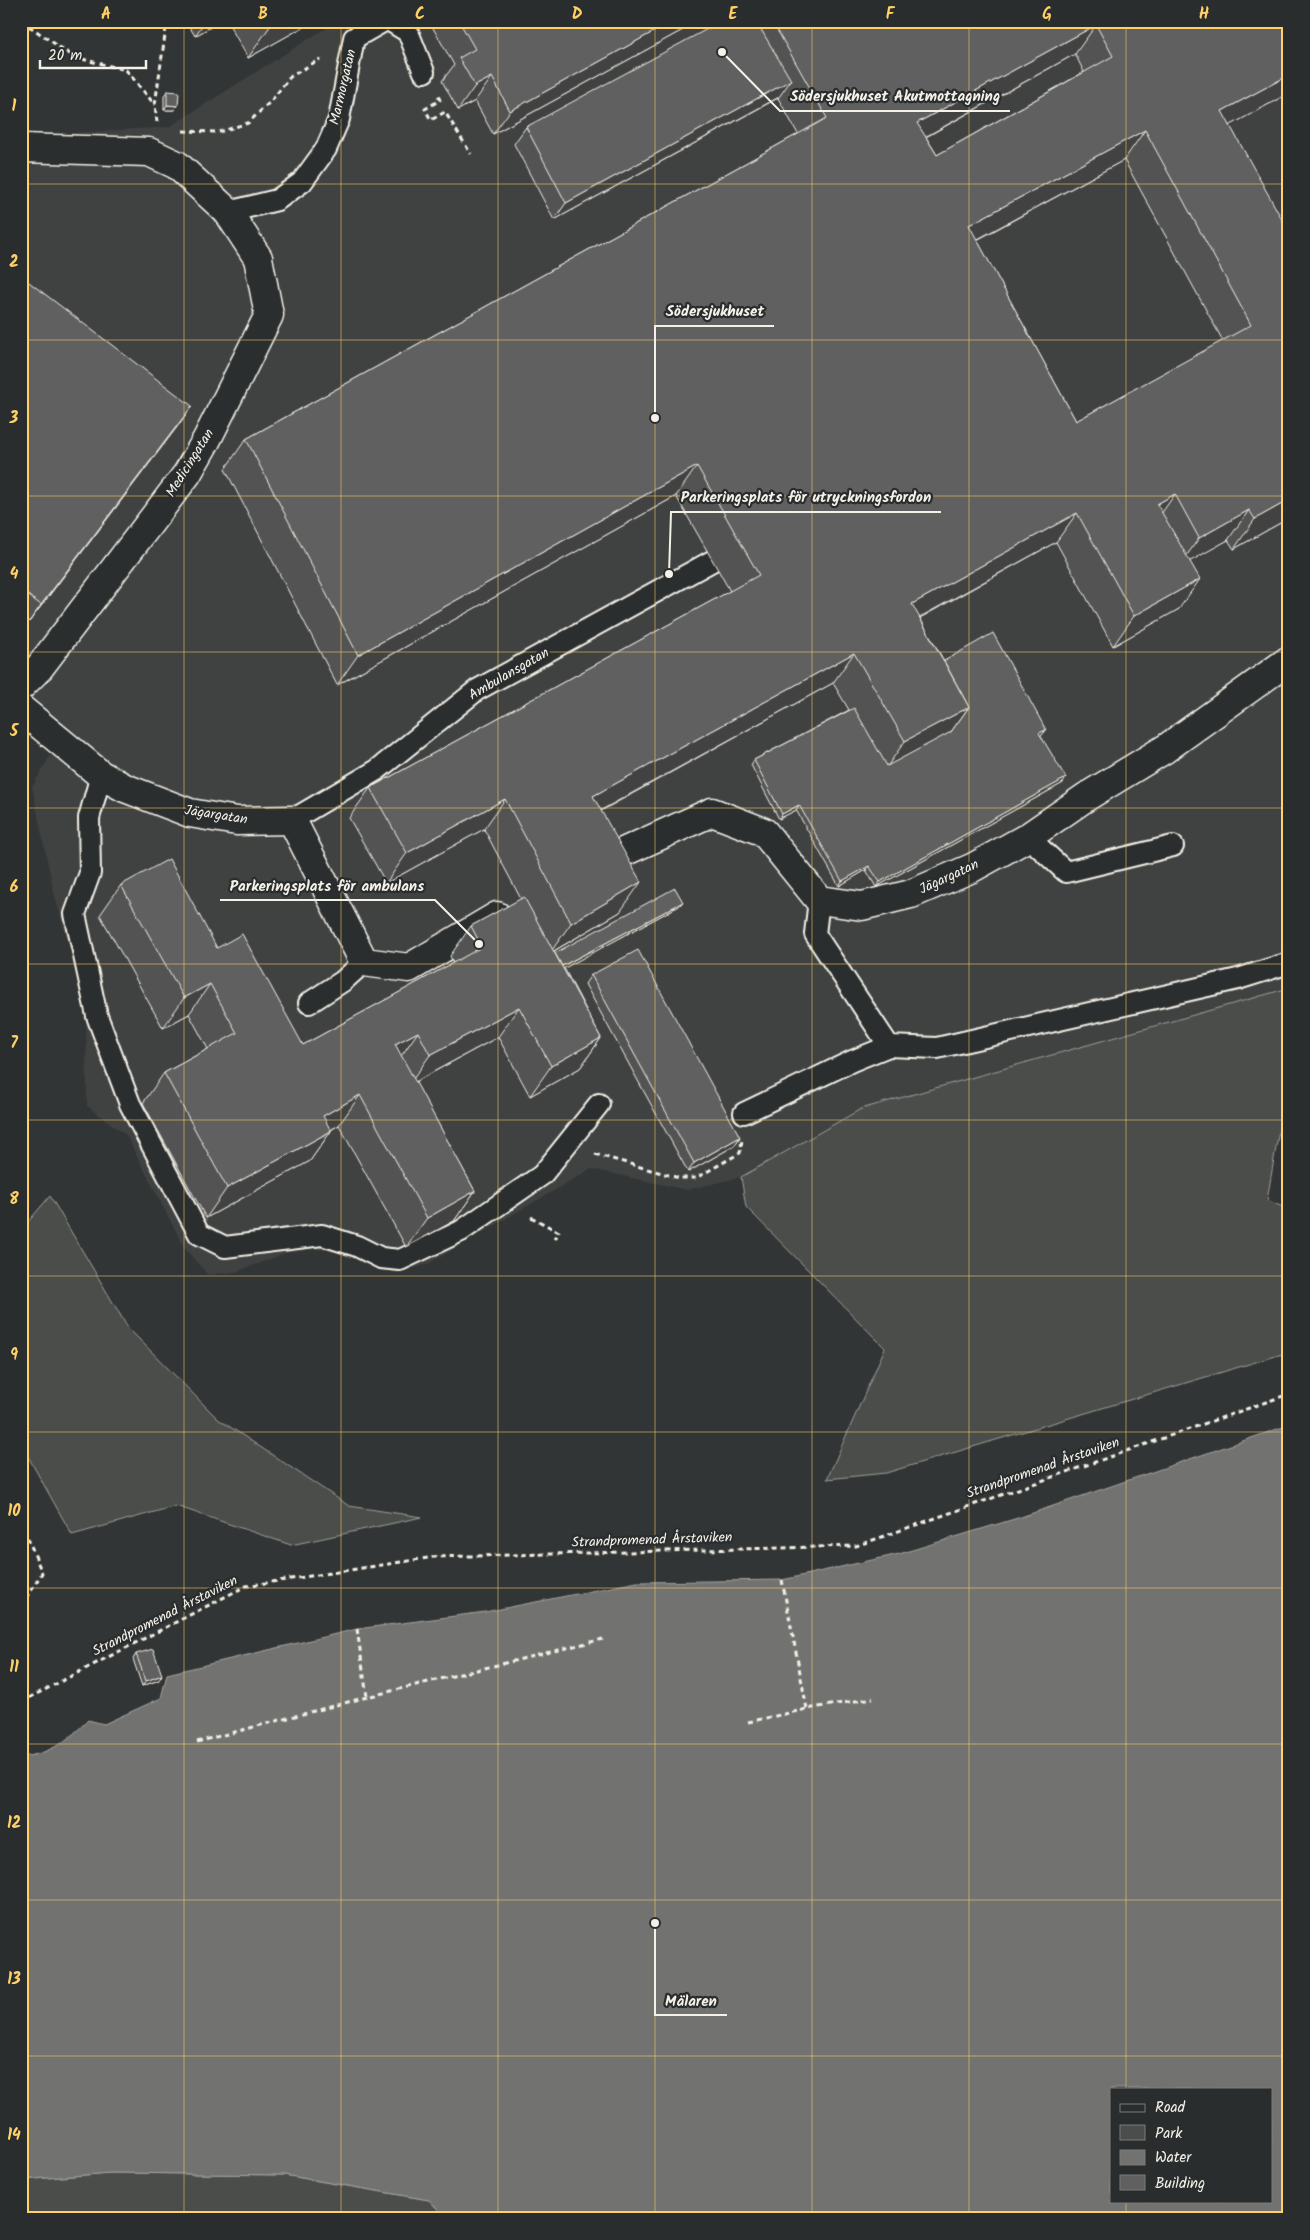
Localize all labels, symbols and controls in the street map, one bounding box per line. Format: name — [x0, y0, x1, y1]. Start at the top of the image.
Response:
text: A — [101, 2, 111, 27]
text: B — [258, 2, 268, 27]
text: C — [415, 2, 425, 27]
text: D — [572, 2, 583, 27]
text: E — [729, 2, 739, 27]
text: F — [886, 2, 896, 27]
text: G — [1042, 2, 1052, 27]
text: H — [1199, 2, 1209, 27]
scale bar — [40, 38, 146, 70]
text: 20 m — [48, 44, 82, 68]
street label: Marmorgatan — [324, 47, 362, 127]
callout: Södersjukhuset Akutmottagning — [780, 81, 1010, 111]
text: Södersjukhuset Akutmottagning — [790, 85, 1000, 109]
text: 1 — [12, 94, 17, 119]
text: 2 — [9, 250, 19, 275]
callout: Södersjukhuset — [655, 296, 774, 326]
text: Södersjukhuset — [666, 300, 764, 324]
text: 3 — [9, 406, 19, 431]
street label: Medicingatan — [160, 424, 220, 502]
callout: Parkeringsplats för utryckningsfordon — [671, 482, 941, 512]
text: Parkeringsplats för utryckningsfordon — [681, 486, 931, 510]
text: 4 — [10, 562, 19, 587]
street label: Ambulansgatan — [465, 642, 553, 706]
text: 5 — [9, 719, 20, 744]
street label: Jägargatan — [183, 799, 249, 831]
street label: Jägargatan — [915, 854, 983, 900]
callout: Parkeringsplats för ambulans — [220, 870, 435, 900]
text: 6 — [10, 875, 19, 900]
text: Parkeringsplats för ambulans — [230, 875, 424, 899]
text: 7 — [10, 1031, 18, 1056]
text: 8 — [9, 1187, 19, 1212]
text: 9 — [10, 1343, 18, 1368]
street label: Strandpromenad Årstaviken — [963, 1431, 1123, 1505]
text: 10 — [7, 1499, 21, 1524]
street label: Strandpromenad Årstaviken — [571, 1526, 733, 1554]
street label: Strandpromenad Årstaviken — [88, 1570, 242, 1662]
text: 11 — [9, 1655, 19, 1680]
text: 12 — [7, 1811, 21, 1836]
text: 13 — [7, 1967, 21, 1992]
callout: Mälaren — [655, 1985, 727, 2015]
text: Mälaren — [665, 1990, 717, 2014]
legend — [1110, 2088, 1272, 2202]
text: Road — [1155, 2096, 1186, 2120]
text: Park — [1155, 2122, 1183, 2146]
text: 14 — [7, 2123, 21, 2148]
text: Water — [1155, 2146, 1192, 2170]
text: Building — [1155, 2172, 1205, 2196]

